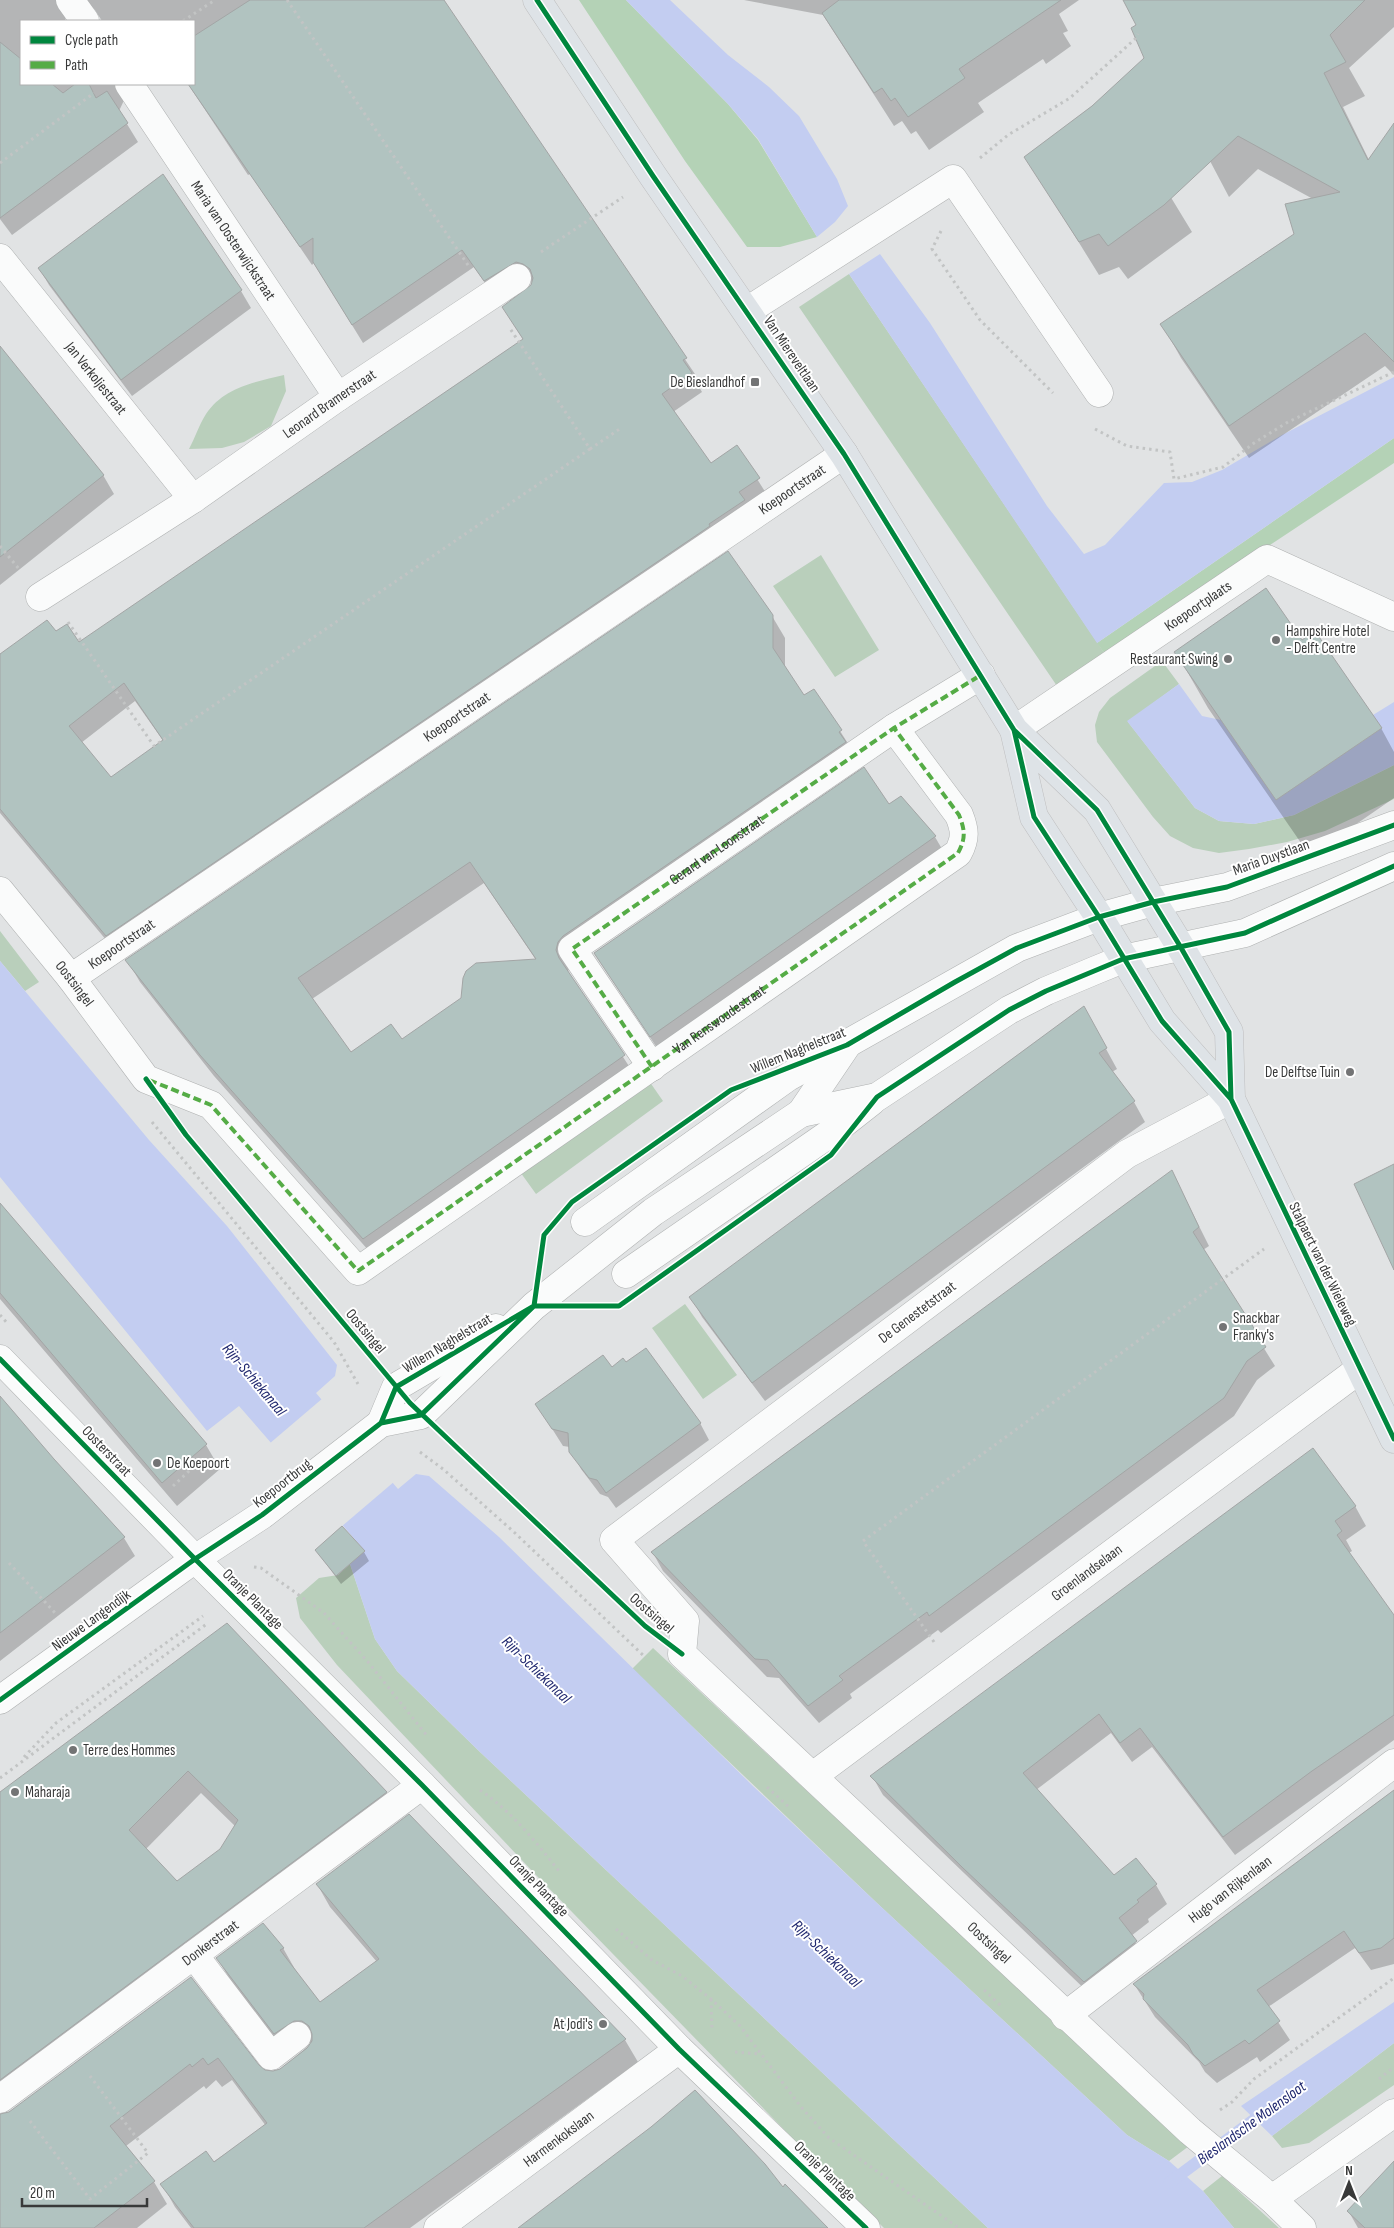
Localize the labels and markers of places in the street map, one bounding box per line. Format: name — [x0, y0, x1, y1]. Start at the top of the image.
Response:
place label: De Bieslandhof — [670, 373, 746, 392]
marker: De Bieslandhof — [749, 376, 761, 388]
place label: Hampshire Hotel - Delft Centre — [1286, 622, 1369, 658]
marker: Hampshire Hotel - Delft Centre — [1270, 634, 1282, 646]
place label: Restaurant Swing — [1130, 650, 1218, 669]
marker: Restaurant Swing — [1222, 653, 1234, 665]
place label: De Delftse Tuin — [1265, 1063, 1340, 1082]
marker: De Delftse Tuin — [1344, 1066, 1356, 1078]
place label: Snackbar Franky's — [1233, 1309, 1280, 1345]
marker: Snackbar Franky's — [1217, 1321, 1229, 1333]
place label: De Koepoort — [167, 1454, 230, 1473]
marker: De Koepoort — [151, 1457, 163, 1469]
place label: Terre des Hommes — [83, 1741, 176, 1760]
marker: Terre des Hommes — [67, 1744, 79, 1756]
place label: Maharaja — [25, 1783, 70, 1802]
marker: Maharaja — [9, 1786, 21, 1798]
place label: At Jodi's — [553, 2015, 593, 2034]
marker: At Jodi's — [597, 2018, 609, 2030]

